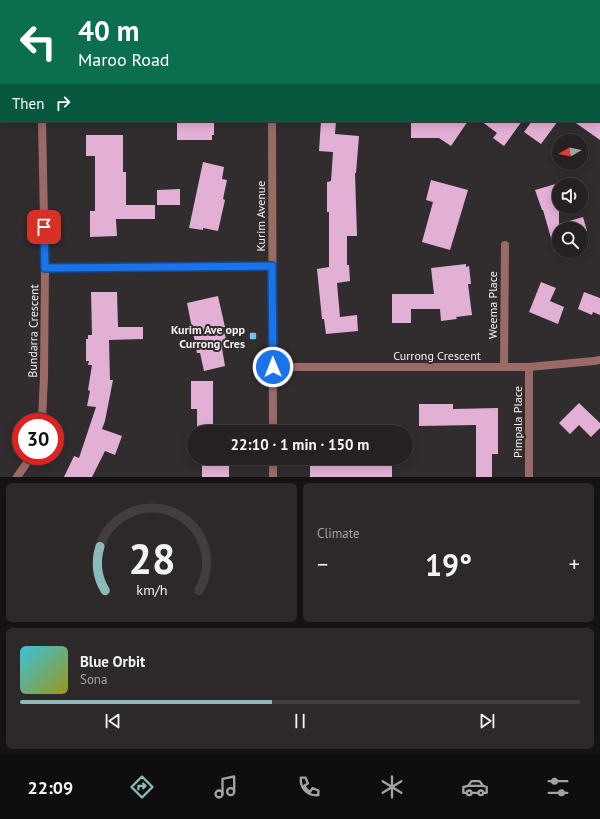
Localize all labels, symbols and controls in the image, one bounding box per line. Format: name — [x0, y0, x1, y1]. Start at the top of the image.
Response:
text: 40 m — [78, 12, 139, 49]
icon: left — [12, 16, 64, 68]
text: Maroo Road — [78, 48, 170, 71]
icon: right — [52, 92, 74, 114]
text: Then — [12, 94, 44, 113]
north arrow — [552, 134, 588, 170]
map controls — [552, 134, 588, 258]
button: sound — [552, 178, 588, 214]
street label: Kurim Avenue — [253, 181, 268, 251]
pin — [27, 210, 61, 244]
icon: arrive — [33, 216, 55, 238]
button: search — [552, 222, 588, 258]
street label: Weema Place — [485, 271, 500, 339]
street label: Bundarra Crescent — [25, 284, 41, 378]
place label: Kurim Ave opp Currong Cres — [171, 322, 246, 351]
marker: Kurim Ave opp Currong Cres — [248, 331, 258, 341]
position arrow — [252, 346, 294, 388]
street label: Currong Crescent — [393, 348, 481, 363]
street label: Pimpala Place — [510, 386, 525, 458]
speed limit sign: 30 — [12, 413, 64, 465]
text: 22:10 · 1 min · 150 m — [231, 435, 369, 454]
text: Climate — [317, 525, 360, 542]
text: 28 — [128, 531, 175, 584]
text: 19° — [425, 545, 472, 584]
text: − — [317, 550, 328, 578]
text: + — [569, 550, 580, 578]
text: km/h — [136, 579, 167, 598]
text: Blue Orbit — [80, 652, 145, 671]
text: Sona — [80, 671, 107, 688]
icon: previous — [102, 710, 124, 732]
icon: pause — [289, 710, 311, 732]
icon: next — [476, 710, 498, 732]
icon: directions — [128, 773, 156, 801]
icon: music — [212, 773, 240, 801]
icon: phone — [295, 773, 323, 801]
icon: climate — [378, 773, 406, 801]
icon: car — [461, 773, 489, 801]
icon: filters — [544, 773, 572, 801]
text: 22:09 — [28, 776, 73, 799]

